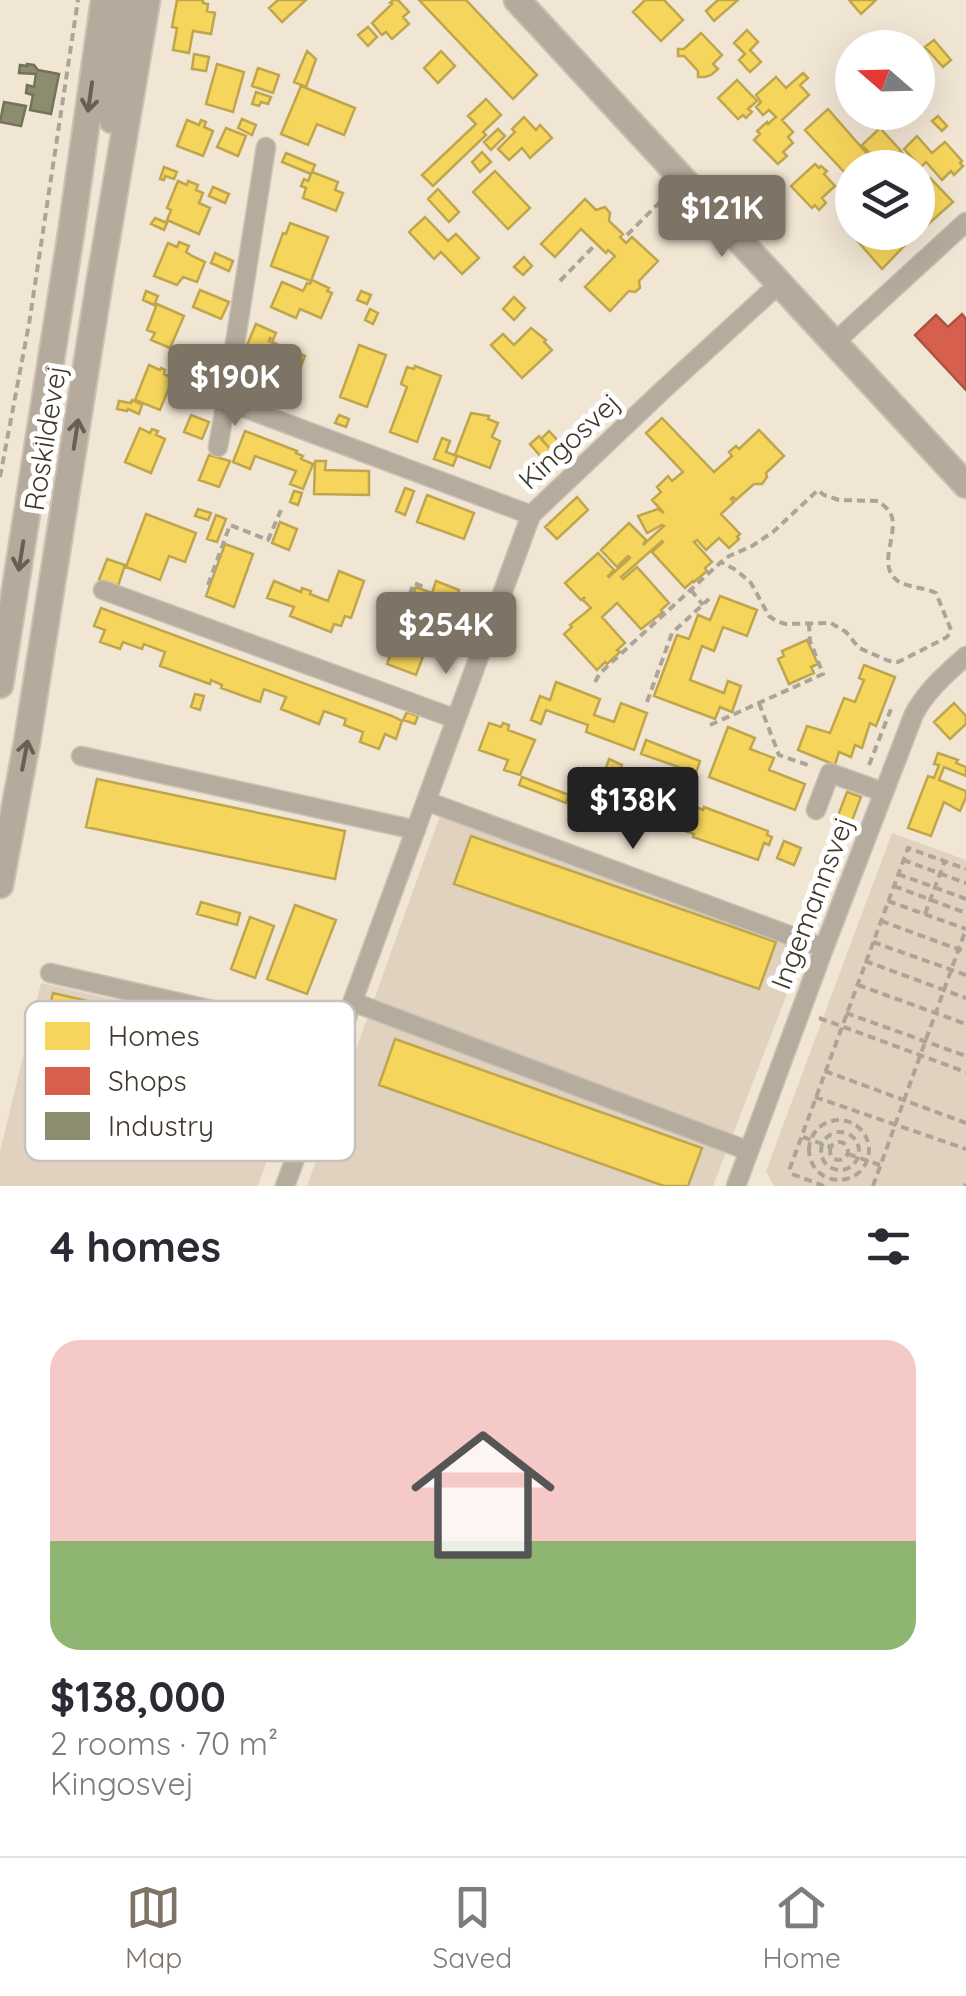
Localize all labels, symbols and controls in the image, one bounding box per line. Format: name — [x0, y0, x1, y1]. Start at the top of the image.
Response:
north arrow — [835, 30, 935, 130]
map controls — [835, 30, 935, 250]
one-way arrow — [81, 80, 99, 112]
button: layers — [835, 150, 935, 250]
pin: $121K — [652, 175, 792, 260]
text: $121K — [680, 187, 764, 227]
pin: $190K — [165, 344, 305, 429]
text: $190K — [190, 356, 280, 396]
street label: Roskildevej — [16, 363, 73, 513]
street label: Kingosvej — [511, 385, 627, 496]
one-way arrow — [67, 418, 86, 451]
one-way arrow — [11, 540, 30, 572]
pin: $254K — [376, 592, 516, 677]
text: $254K — [398, 604, 494, 644]
one-way arrow — [16, 739, 35, 772]
pin: $138K — [563, 767, 703, 852]
text: $138K — [589, 779, 677, 819]
street label: Ingemannsvej — [763, 812, 860, 994]
legend — [25, 1001, 355, 1161]
text: Homes — [108, 1018, 200, 1053]
text: Shops — [108, 1063, 187, 1098]
text: Industry — [108, 1108, 214, 1143]
icon: filters — [861, 1219, 916, 1274]
text: 4 homes — [50, 1220, 221, 1273]
icon: home — [393, 1405, 573, 1585]
text: $138,000 — [50, 1670, 226, 1723]
text: 2 rooms · 70 m² — [50, 1723, 278, 1763]
text: Kingosvej — [50, 1763, 194, 1803]
tab: Map — [125, 1880, 182, 1975]
tab: Saved — [432, 1880, 512, 1975]
tab: Home — [762, 1880, 841, 1975]

